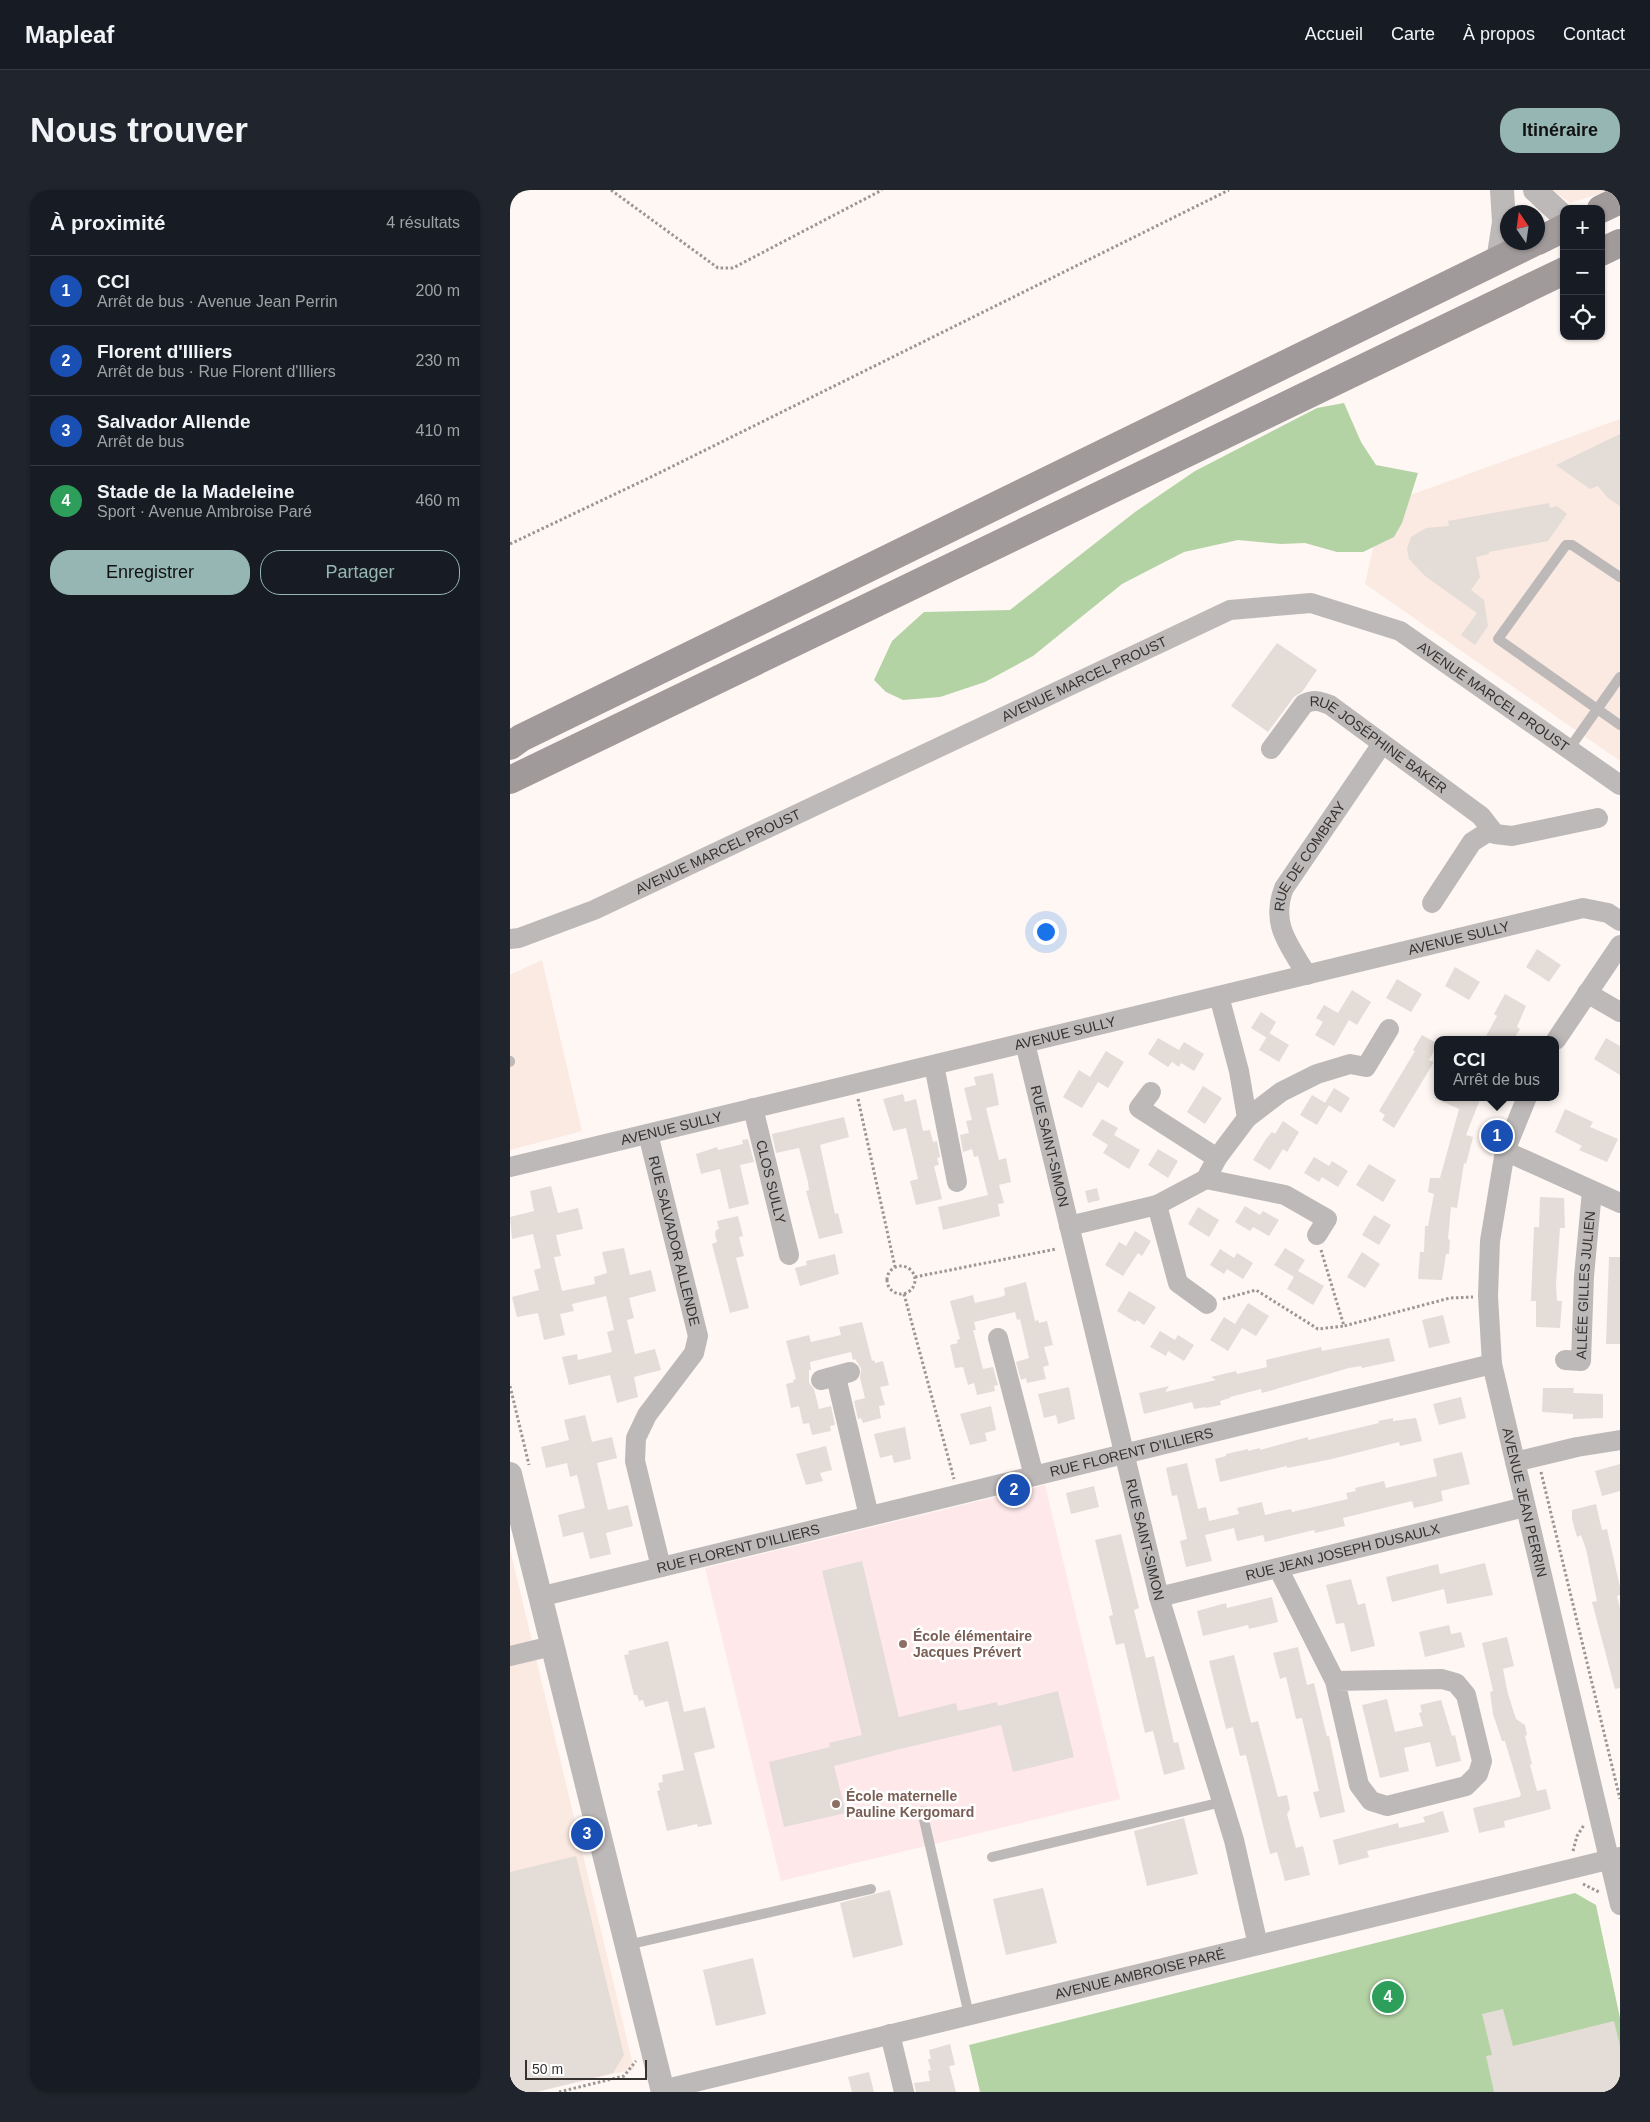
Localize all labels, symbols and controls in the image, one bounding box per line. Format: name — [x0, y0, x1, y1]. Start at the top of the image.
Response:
text: Mapleaf — [25, 21, 114, 48]
text: Accueil — [1305, 24, 1363, 44]
text: Carte — [1391, 24, 1435, 44]
text: À propos — [1463, 24, 1535, 44]
text: Contact — [1563, 24, 1625, 44]
button: Itinéraire — [1500, 108, 1620, 153]
text: Nous trouver — [30, 110, 248, 149]
north arrow — [1500, 205, 1545, 250]
map controls — [1560, 205, 1605, 340]
button: + — [1560, 205, 1605, 250]
text: À proximité — [50, 211, 166, 234]
text: 4 résultats — [386, 214, 460, 231]
button: − — [1560, 250, 1605, 295]
text: CCI — [97, 271, 130, 292]
text: 1 — [62, 282, 70, 299]
text: 200 m — [416, 282, 460, 299]
text: Arrêt de bus · Avenue Jean Perrin — [97, 293, 338, 310]
button: locate — [1560, 295, 1605, 340]
text: Florent d'Illiers — [97, 341, 232, 362]
text: 2 — [62, 352, 70, 369]
text: 230 m — [416, 352, 460, 369]
text: Arrêt de bus · Rue Florent d'Illiers — [97, 363, 336, 380]
text: Salvador Allende — [97, 411, 250, 432]
text: 3 — [62, 422, 70, 439]
text: 410 m — [416, 422, 460, 439]
text: Arrêt de bus — [97, 433, 184, 450]
text: Stade de la Madeleine — [97, 481, 294, 502]
text: 4 — [62, 492, 70, 509]
text: 460 m — [416, 492, 460, 509]
text: Sport · Avenue Ambroise Paré — [97, 503, 312, 520]
button: Enregistrer — [50, 550, 250, 595]
button: Partager — [260, 550, 460, 595]
street label: AVENUE MARCEL PROUST — [999, 633, 1170, 725]
street label: AVENUE MARCEL PROUST — [1415, 638, 1572, 755]
street label: RUE JOSÉPHINE BAKER — [1309, 693, 1450, 796]
street label: RUE DE COMBRAY — [1271, 798, 1349, 912]
street label: AVENUE MARCEL PROUST — [633, 806, 803, 897]
street label: AVENUE SULLY — [1406, 918, 1512, 958]
your location — [1033, 919, 1059, 945]
street label: AVENUE SULLY — [1013, 1013, 1118, 1053]
popup — [1434, 1036, 1559, 1101]
text: CCI — [1453, 1049, 1486, 1070]
text: Arrêt de bus — [1453, 1071, 1540, 1088]
street label: RUE SAINT-SIMON — [1028, 1084, 1072, 1208]
street label: AVENUE SULLY — [619, 1108, 724, 1148]
pin: 1 — [1481, 1117, 1513, 1155]
street label: CLOS SULLY — [753, 1138, 789, 1226]
street label: RUE SALVADOR ALLENDE — [646, 1154, 703, 1327]
street label: ALLÉE GILLES JULIEN — [1573, 1210, 1598, 1360]
street label: RUE FLORENT D'ILLIERS — [1048, 1424, 1215, 1480]
street label: AVENUE JEAN PERRIN — [1499, 1426, 1550, 1579]
pin: 2 — [998, 1471, 1030, 1509]
street label: RUE SAINT-SIMON — [1123, 1477, 1168, 1602]
street label: RUE JEAN JOSEPH DUSAULX — [1244, 1520, 1442, 1583]
street label: RUE FLORENT D'ILLIERS — [655, 1521, 821, 1576]
place label: École élémentaire Jacques Prévert — [913, 1628, 1032, 1660]
marker: École élémentaire Jacques Prévert — [897, 1638, 909, 1650]
place label: École maternelle Pauline Kergomard — [846, 1788, 974, 1820]
marker: École maternelle Pauline Kergomard — [830, 1798, 842, 1810]
pin: 3 — [571, 1815, 603, 1853]
street label: AVENUE AMBROISE PARÉ — [1053, 1945, 1227, 2002]
pin: 4 — [1372, 1978, 1404, 2016]
scale bar — [525, 2057, 648, 2080]
text: 50 m — [532, 2061, 563, 2077]

